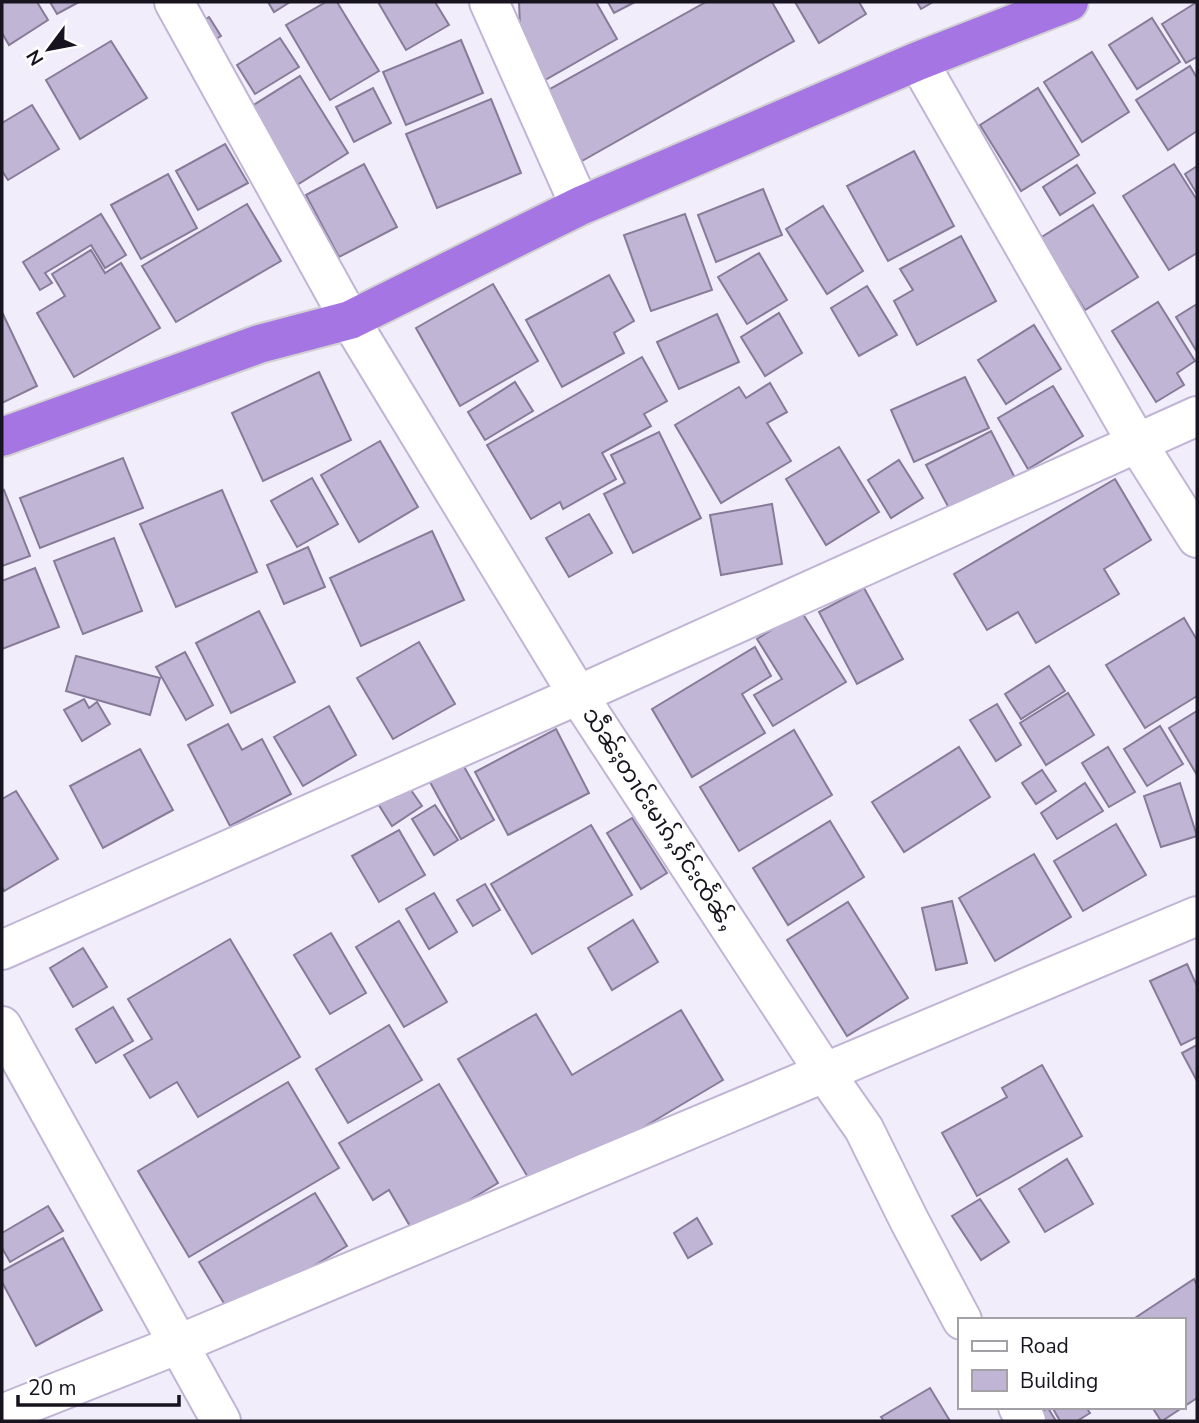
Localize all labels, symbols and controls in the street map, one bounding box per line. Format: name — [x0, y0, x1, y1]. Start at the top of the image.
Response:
north arrow — [14, 14, 84, 84]
text: N — [21, 45, 50, 70]
street label: သဵၼ်ႈတၢင်းမၢၵ်ႇၵႅင်းၸႅၼ်ႇ — [575, 701, 744, 937]
legend — [958, 1318, 1185, 1409]
text: Road — [1020, 1332, 1069, 1360]
scale bar — [18, 1364, 178, 1408]
text: Building — [1020, 1367, 1098, 1395]
text: 20 m — [28, 1374, 77, 1402]

